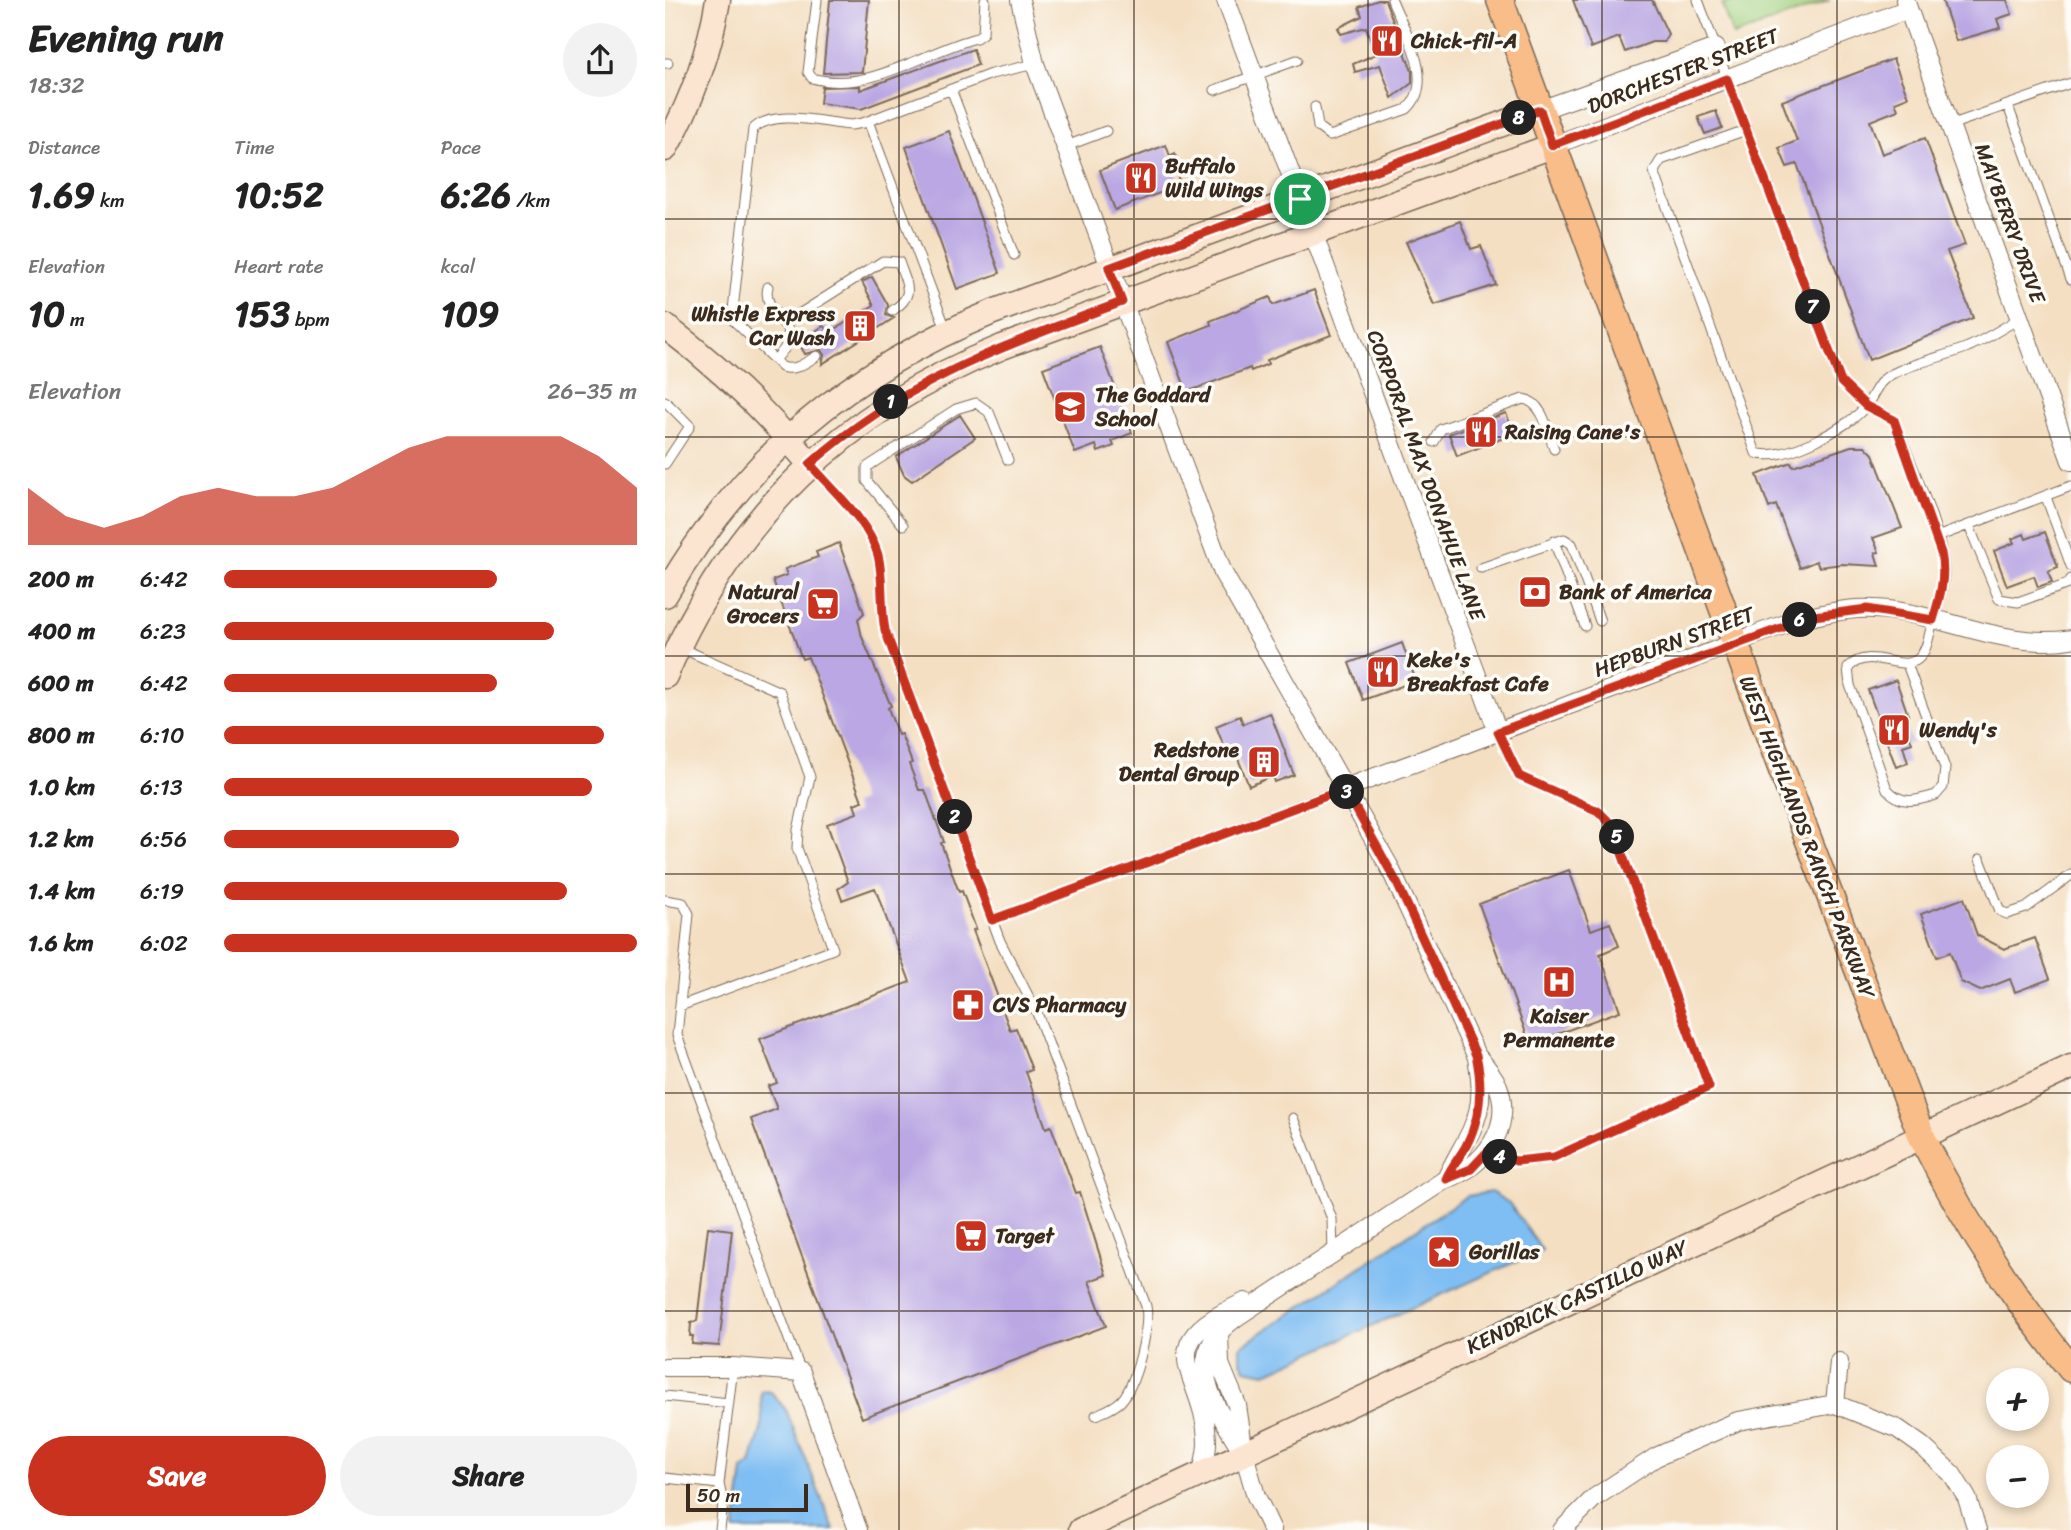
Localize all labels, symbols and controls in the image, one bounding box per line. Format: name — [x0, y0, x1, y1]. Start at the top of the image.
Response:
text: Evening run — [28, 5, 224, 72]
street label: DORCHESTER STREET — [1582, 16, 1786, 125]
restaurant icon: Chick-fil-A — [1368, 22, 1406, 60]
place label: Chick-fil-A — [1410, 22, 1517, 60]
button: share — [563, 23, 637, 97]
text: 18:32 — [28, 65, 85, 106]
pin: 8 — [1501, 100, 1537, 136]
text: 8 — [1513, 101, 1524, 134]
text: Distance — [28, 131, 100, 164]
text: Time — [234, 131, 275, 164]
text: Pace — [441, 131, 481, 164]
street label: MAYBERRY DRIVE — [1963, 138, 2057, 310]
place label: Buffalo Wild Wings — [1165, 147, 1264, 209]
restaurant icon: Buffalo Wild Wings — [1122, 159, 1160, 197]
text: 1.69 — [28, 164, 95, 226]
text: 10:52 — [234, 164, 324, 226]
text: 6:26 — [441, 164, 511, 226]
pin — [1270, 169, 1330, 229]
icon: arrive — [1281, 180, 1319, 218]
text: km — [95, 184, 125, 217]
text: /km — [511, 184, 550, 217]
text: Elevation — [28, 250, 105, 283]
text: Heart rate — [234, 250, 324, 283]
text: kcal — [441, 250, 475, 283]
text: 10 — [28, 283, 65, 345]
text: 153 — [234, 283, 290, 345]
text: 109 — [441, 283, 499, 345]
pin: 7 — [1795, 290, 1831, 324]
text: 7 — [1807, 290, 1818, 323]
place label: Whistle Express Car Wash — [691, 295, 835, 357]
text: m — [65, 303, 85, 336]
text: bpm — [290, 303, 330, 336]
building icon: Whistle Express Car Wash — [841, 307, 879, 345]
street label: CORPORAL MAX DONAHUE LANE — [1356, 324, 1497, 627]
text: Elevation — [28, 371, 121, 412]
text: 26–35 m — [547, 371, 637, 412]
place label: The Goddard School — [1094, 376, 1212, 438]
pin: 1 — [873, 384, 909, 420]
text: 1 — [886, 385, 895, 418]
school or university icon: The Goddard School — [1051, 388, 1089, 426]
restaurant icon: Raising Cane's — [1462, 413, 1500, 451]
place label: Raising Cane's — [1504, 413, 1641, 451]
text: 200 m — [28, 559, 94, 600]
text: 6:42 — [140, 559, 188, 600]
place label: Natural Grocers — [726, 573, 800, 635]
bank icon: Bank of America — [1516, 573, 1554, 611]
place label: Bank of America — [1559, 573, 1713, 611]
supermarket icon: Natural Grocers — [804, 585, 842, 623]
street label: HEPBURN STREET — [1588, 595, 1761, 689]
pin: 6 — [1783, 602, 1817, 638]
text: 6 — [1794, 603, 1805, 636]
text: 400 m — [28, 611, 95, 652]
text: 6:23 — [140, 611, 186, 652]
place label: Keke's Breakfast Cafe — [1406, 641, 1549, 703]
restaurant icon: Keke's Breakfast Cafe — [1364, 653, 1402, 691]
text: 600 m — [28, 663, 94, 704]
text: 6:42 — [140, 663, 188, 704]
street label: WEST HIGHLANDS RANCH PARKWAY — [1728, 670, 1887, 1005]
restaurant icon: Wendy's — [1875, 711, 1913, 749]
place label: Wendy's — [1919, 711, 1998, 749]
text: 800 m — [28, 715, 95, 756]
text: 6:10 — [140, 715, 184, 756]
place label: Redstone Dental Group — [1119, 731, 1240, 793]
building icon: Redstone Dental Group — [1245, 743, 1283, 781]
text: 1.0 km — [28, 767, 95, 808]
text: 6:13 — [140, 767, 183, 808]
pin: 3 — [1329, 774, 1365, 810]
text: 3 — [1341, 775, 1352, 808]
pin: 2 — [937, 800, 973, 834]
text: 2 — [949, 800, 960, 833]
text: 1.2 km — [28, 819, 94, 860]
text: 6:56 — [140, 819, 187, 860]
pin: 5 — [1599, 820, 1635, 854]
text: 5 — [1611, 820, 1622, 853]
text: 1.4 km — [28, 871, 95, 912]
text: 6:19 — [140, 871, 184, 912]
text: 1.6 km — [28, 923, 94, 964]
text: 6:02 — [140, 923, 188, 964]
hospital icon: Kaiser Permanente — [1540, 963, 1578, 1001]
pharmacy icon: CVS Pharmacy — [949, 986, 987, 1024]
place label: CVS Pharmacy — [992, 986, 1127, 1024]
place label: Kaiser Permanente — [1503, 997, 1615, 1059]
pin: 4 — [1483, 1140, 1517, 1174]
text: 4 — [1494, 1140, 1505, 1173]
supermarket icon: Target — [952, 1217, 990, 1255]
place label: Target — [995, 1217, 1055, 1255]
street label: KENDRICK CASTILLO WAY — [1460, 1228, 1696, 1365]
place icon: Gorillas — [1425, 1233, 1463, 1271]
place label: Gorillas — [1468, 1233, 1541, 1271]
map controls — [1986, 1368, 2049, 1508]
button: + — [1986, 1368, 2049, 1431]
button: Save — [28, 1436, 326, 1516]
button: Share — [340, 1436, 637, 1516]
button: − — [1986, 1445, 2049, 1508]
text: 50 m — [697, 1479, 740, 1512]
scale bar — [686, 1481, 809, 1513]

